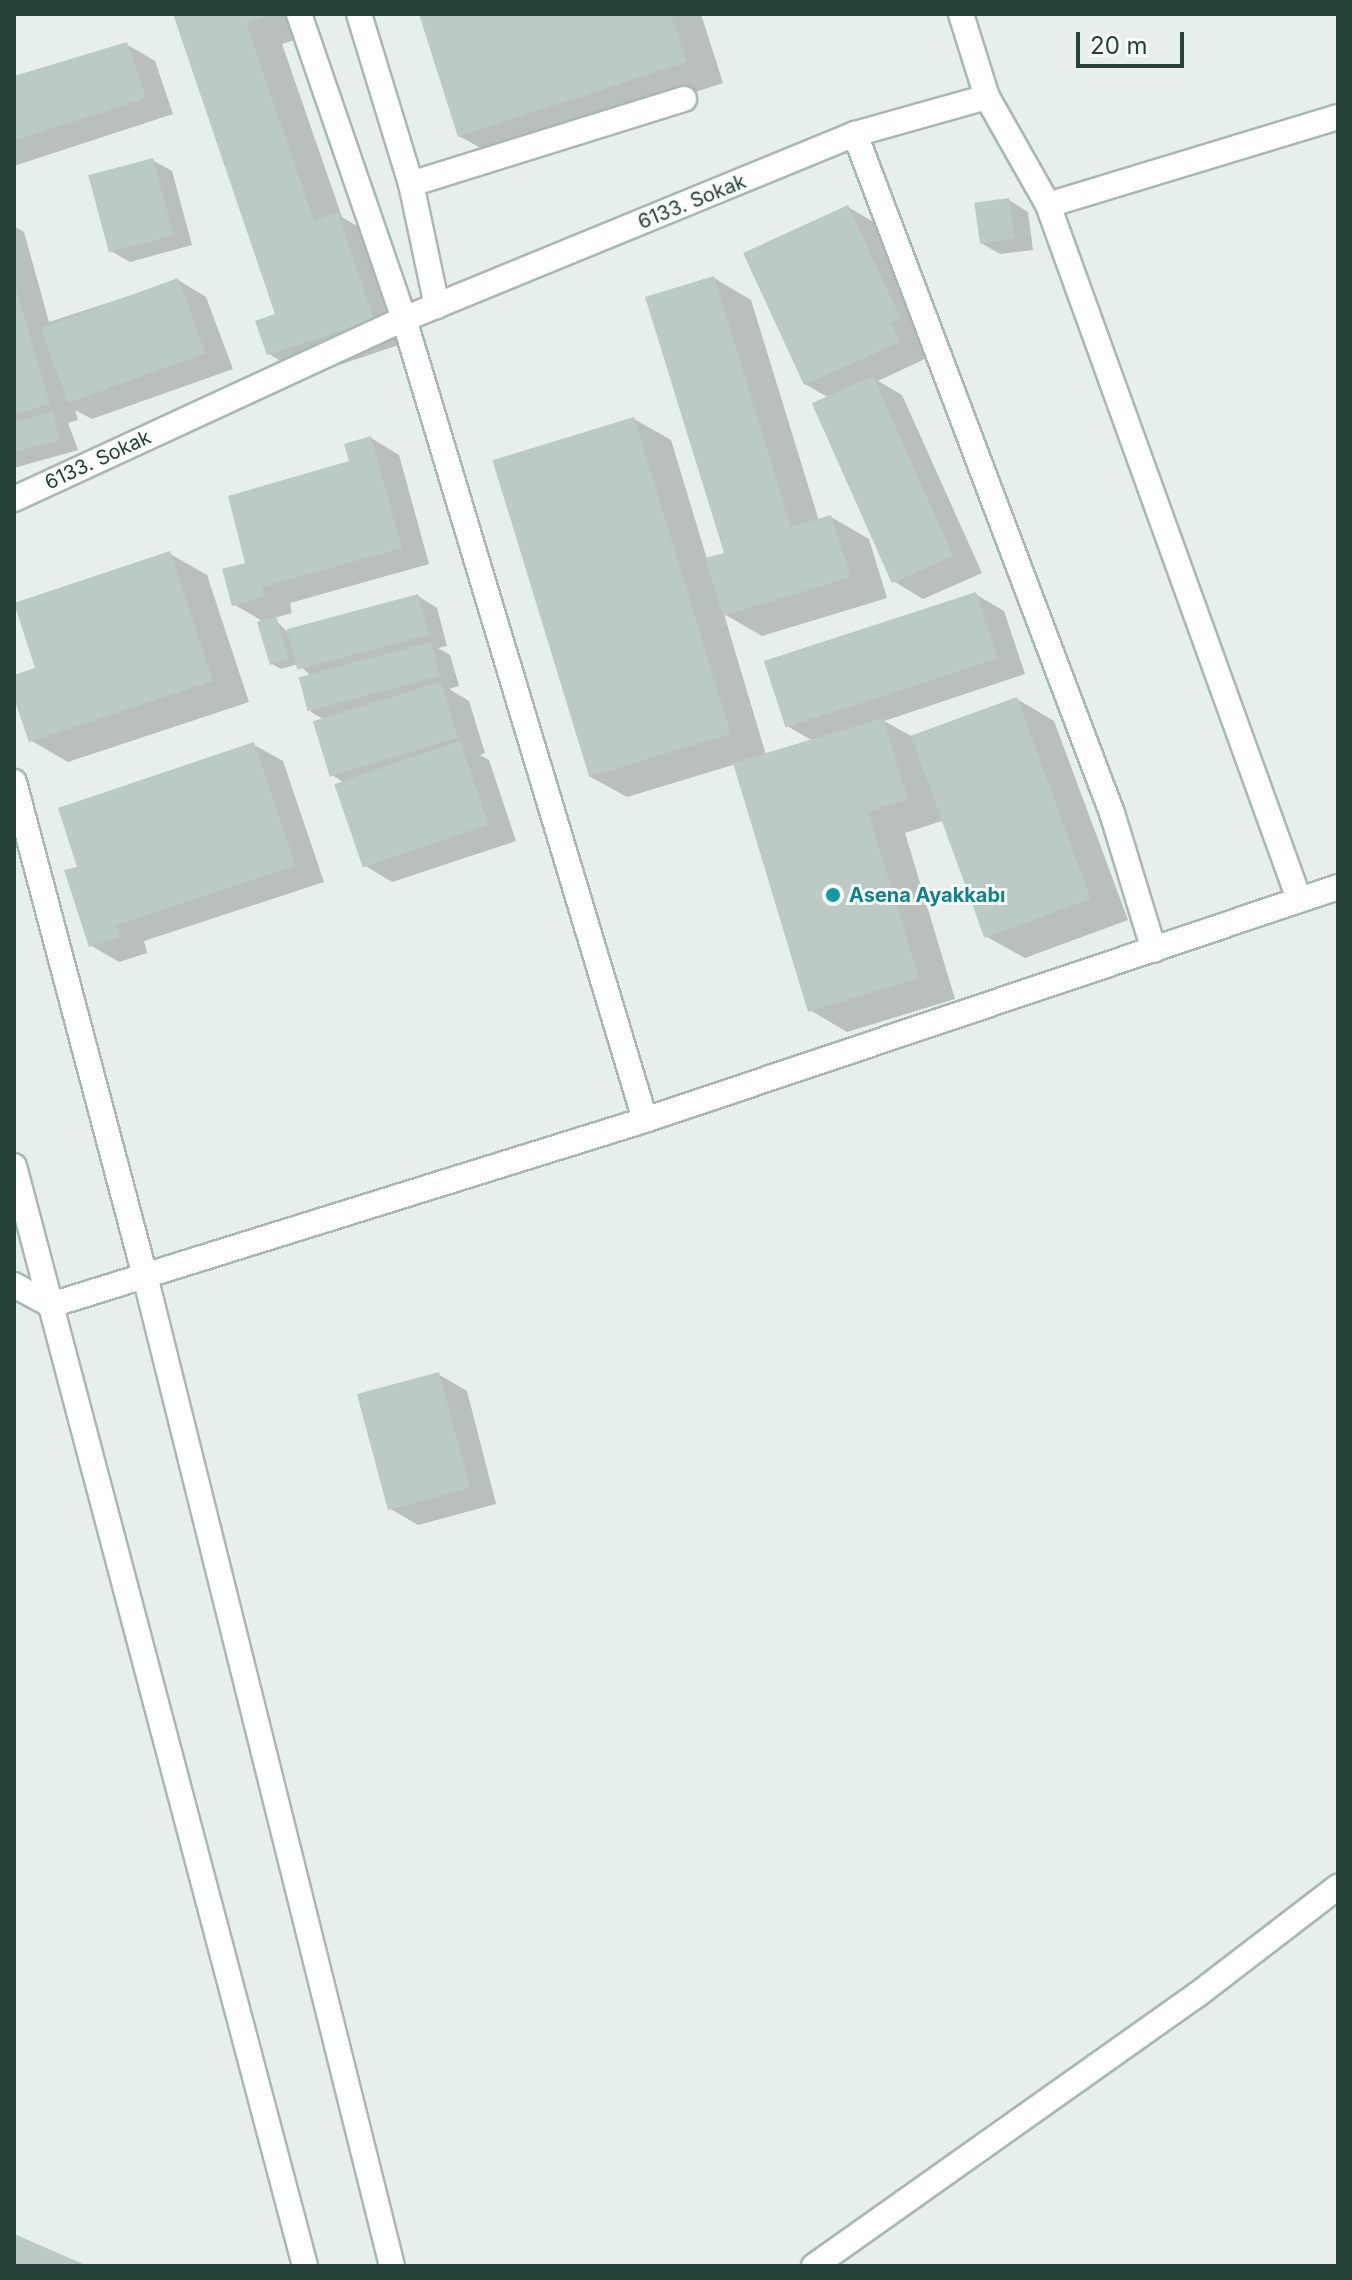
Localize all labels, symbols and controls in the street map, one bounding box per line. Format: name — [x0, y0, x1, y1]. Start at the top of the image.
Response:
scale bar — [1080, 16, 1188, 66]
text: 20 m — [1090, 31, 1148, 60]
street label: 6133. Sokak — [635, 169, 749, 235]
street label: 6133. Sokak — [41, 425, 155, 495]
place label: Asena Ayakkabı — [849, 883, 1005, 907]
marker: Asena Ayakkabı — [824, 886, 842, 904]

